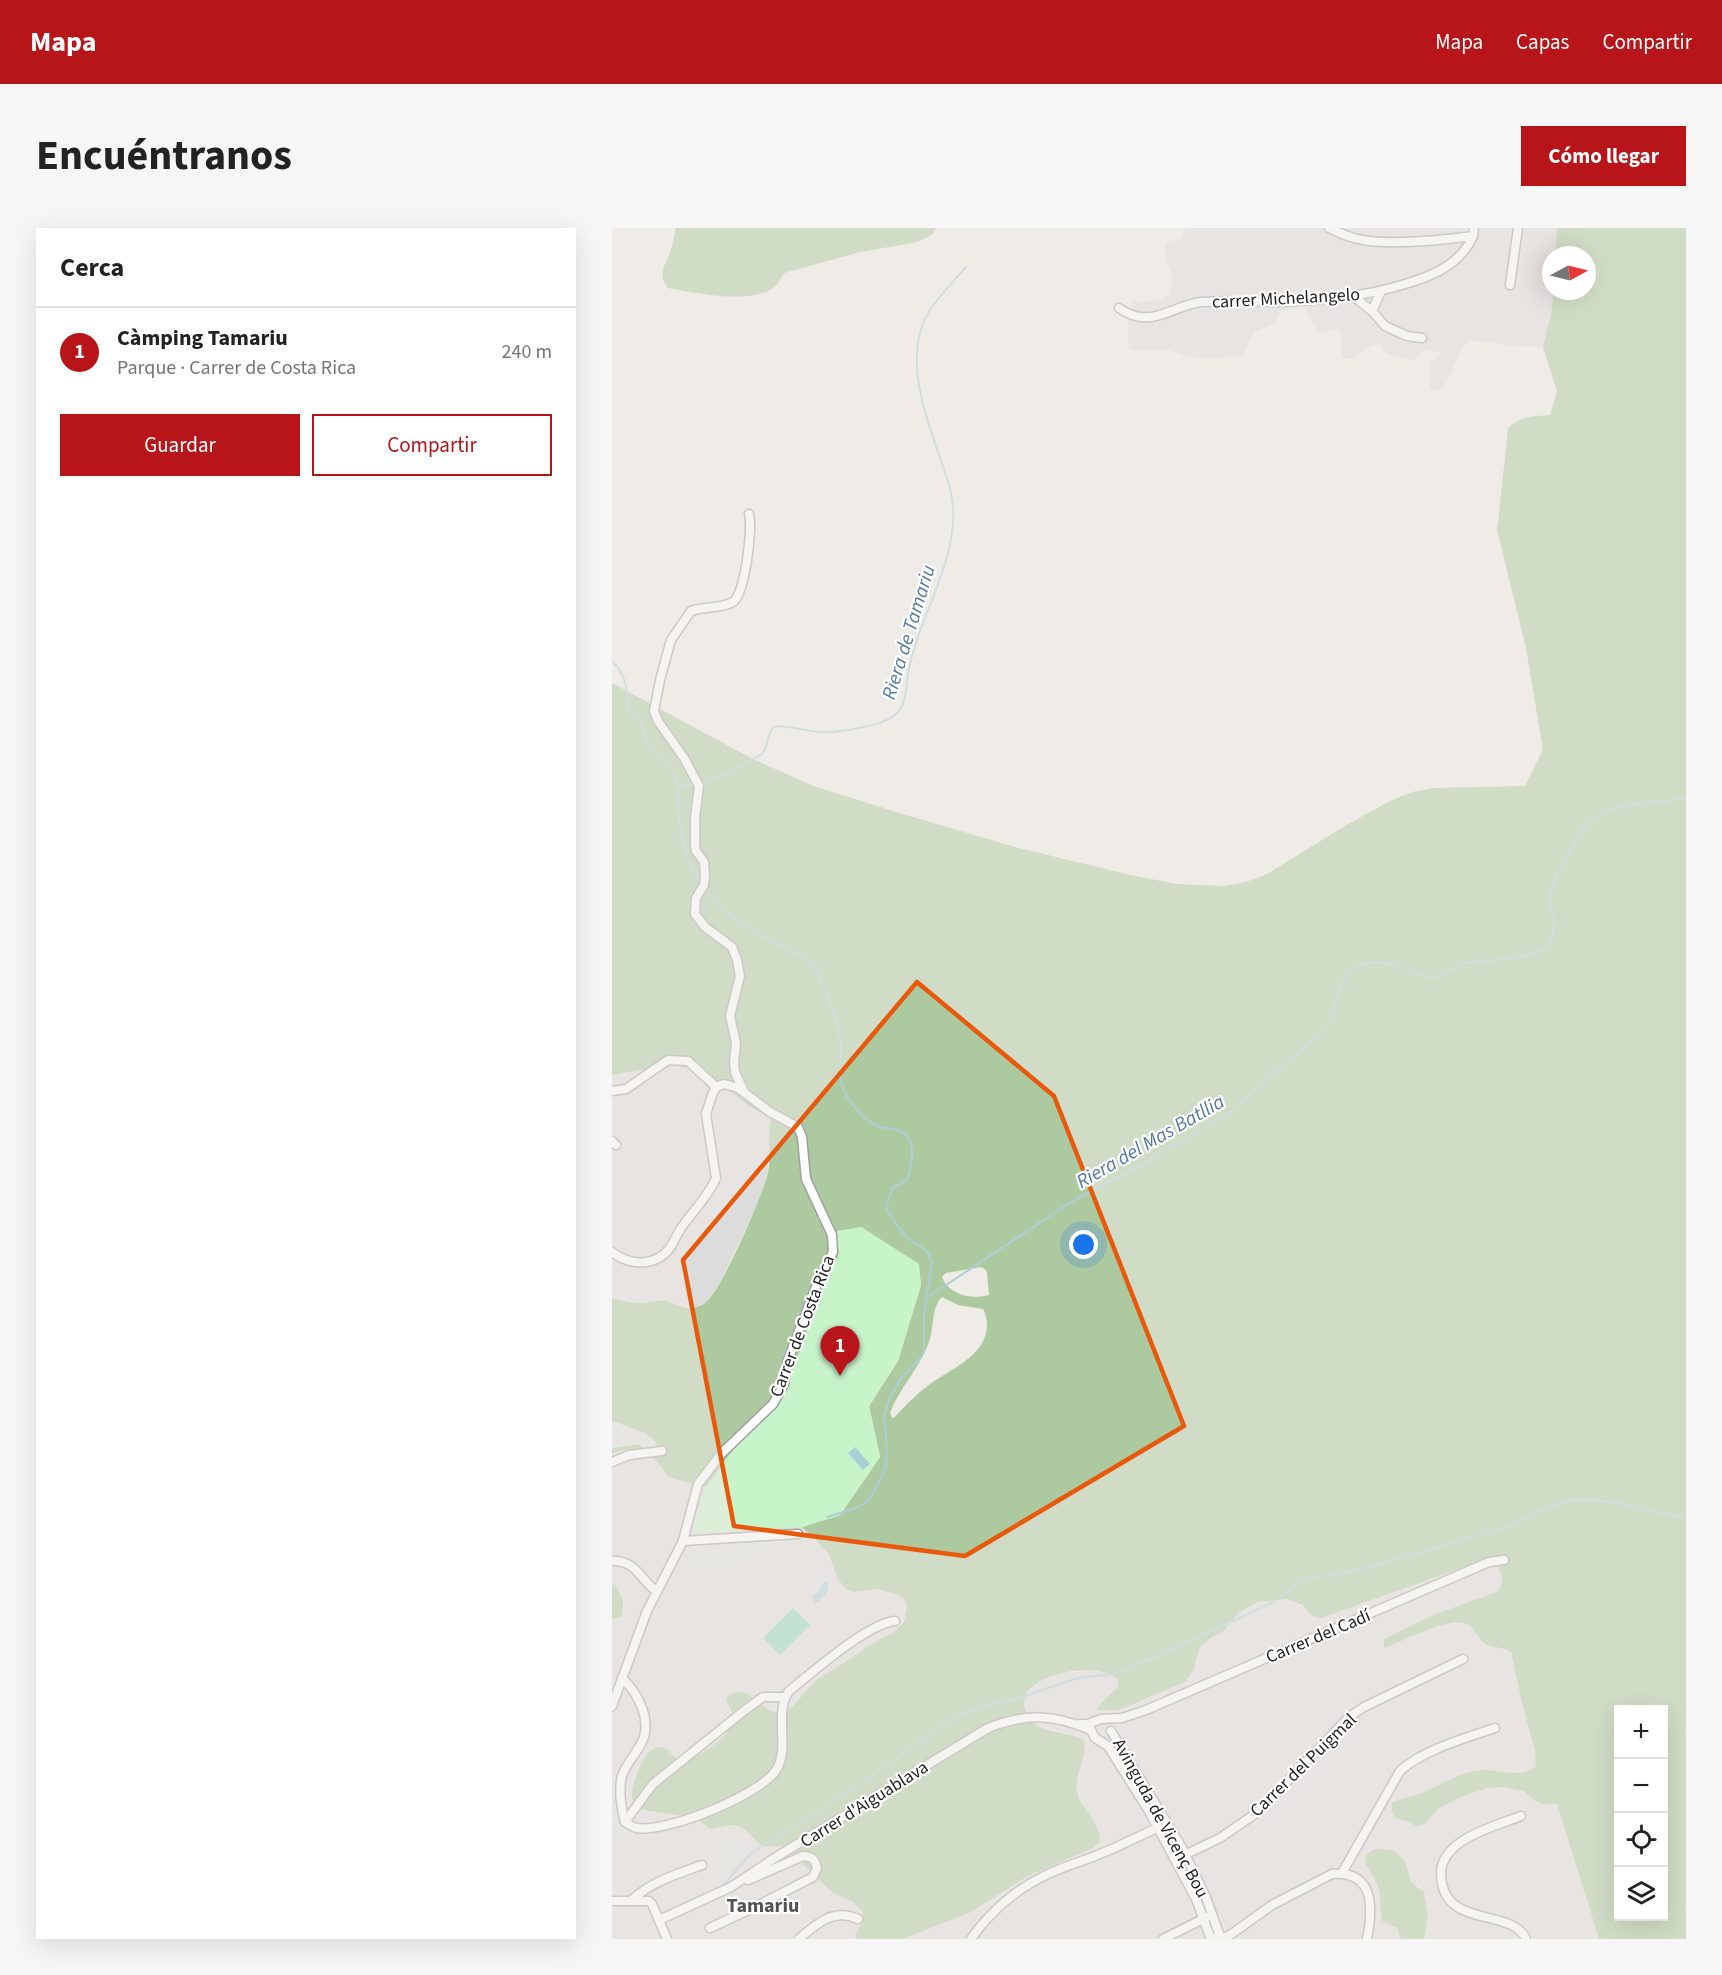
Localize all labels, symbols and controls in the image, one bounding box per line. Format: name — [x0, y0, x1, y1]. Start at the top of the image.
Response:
text: Mapa — [30, 22, 97, 62]
text: Mapa — [1435, 27, 1483, 57]
text: Capas — [1516, 27, 1569, 57]
text: Compartir — [1602, 27, 1692, 57]
text: Encuéntranos — [36, 126, 292, 186]
button: Cómo llegar — [1521, 126, 1686, 186]
north arrow — [1542, 246, 1596, 300]
text: Cerca — [60, 249, 124, 286]
street label: carrer Michelangelo — [1211, 282, 1361, 315]
text: Càmping Tamariu — [117, 322, 288, 354]
text: 1 — [74, 338, 85, 366]
text: 240 m — [502, 338, 552, 366]
text: Parque · Carrer de Costa Rica — [117, 354, 356, 382]
button: Guardar — [60, 414, 300, 476]
button: Compartir — [312, 414, 552, 476]
water label: Riera de Tamariu — [875, 562, 943, 703]
water label: Riera del Mas Batllia — [1071, 1088, 1230, 1196]
your location — [1069, 1230, 1098, 1259]
street label: Carrer de Costa Rica — [764, 1252, 841, 1401]
pin: 1 — [820, 1326, 860, 1376]
street label: Carrer del Cadí — [1262, 1603, 1375, 1670]
map controls — [1614, 1705, 1668, 1921]
button: + — [1614, 1705, 1668, 1759]
street label: Carrer del Puigmal — [1244, 1708, 1362, 1823]
street label: Avinguda de Vicenç Bou — [1106, 1734, 1215, 1902]
street label: Carrer d'Aiguablava — [795, 1755, 933, 1854]
button: − — [1614, 1759, 1668, 1813]
button: locate — [1614, 1813, 1668, 1867]
button: layers — [1614, 1867, 1668, 1921]
district label: Tamariu — [727, 1892, 799, 1920]

